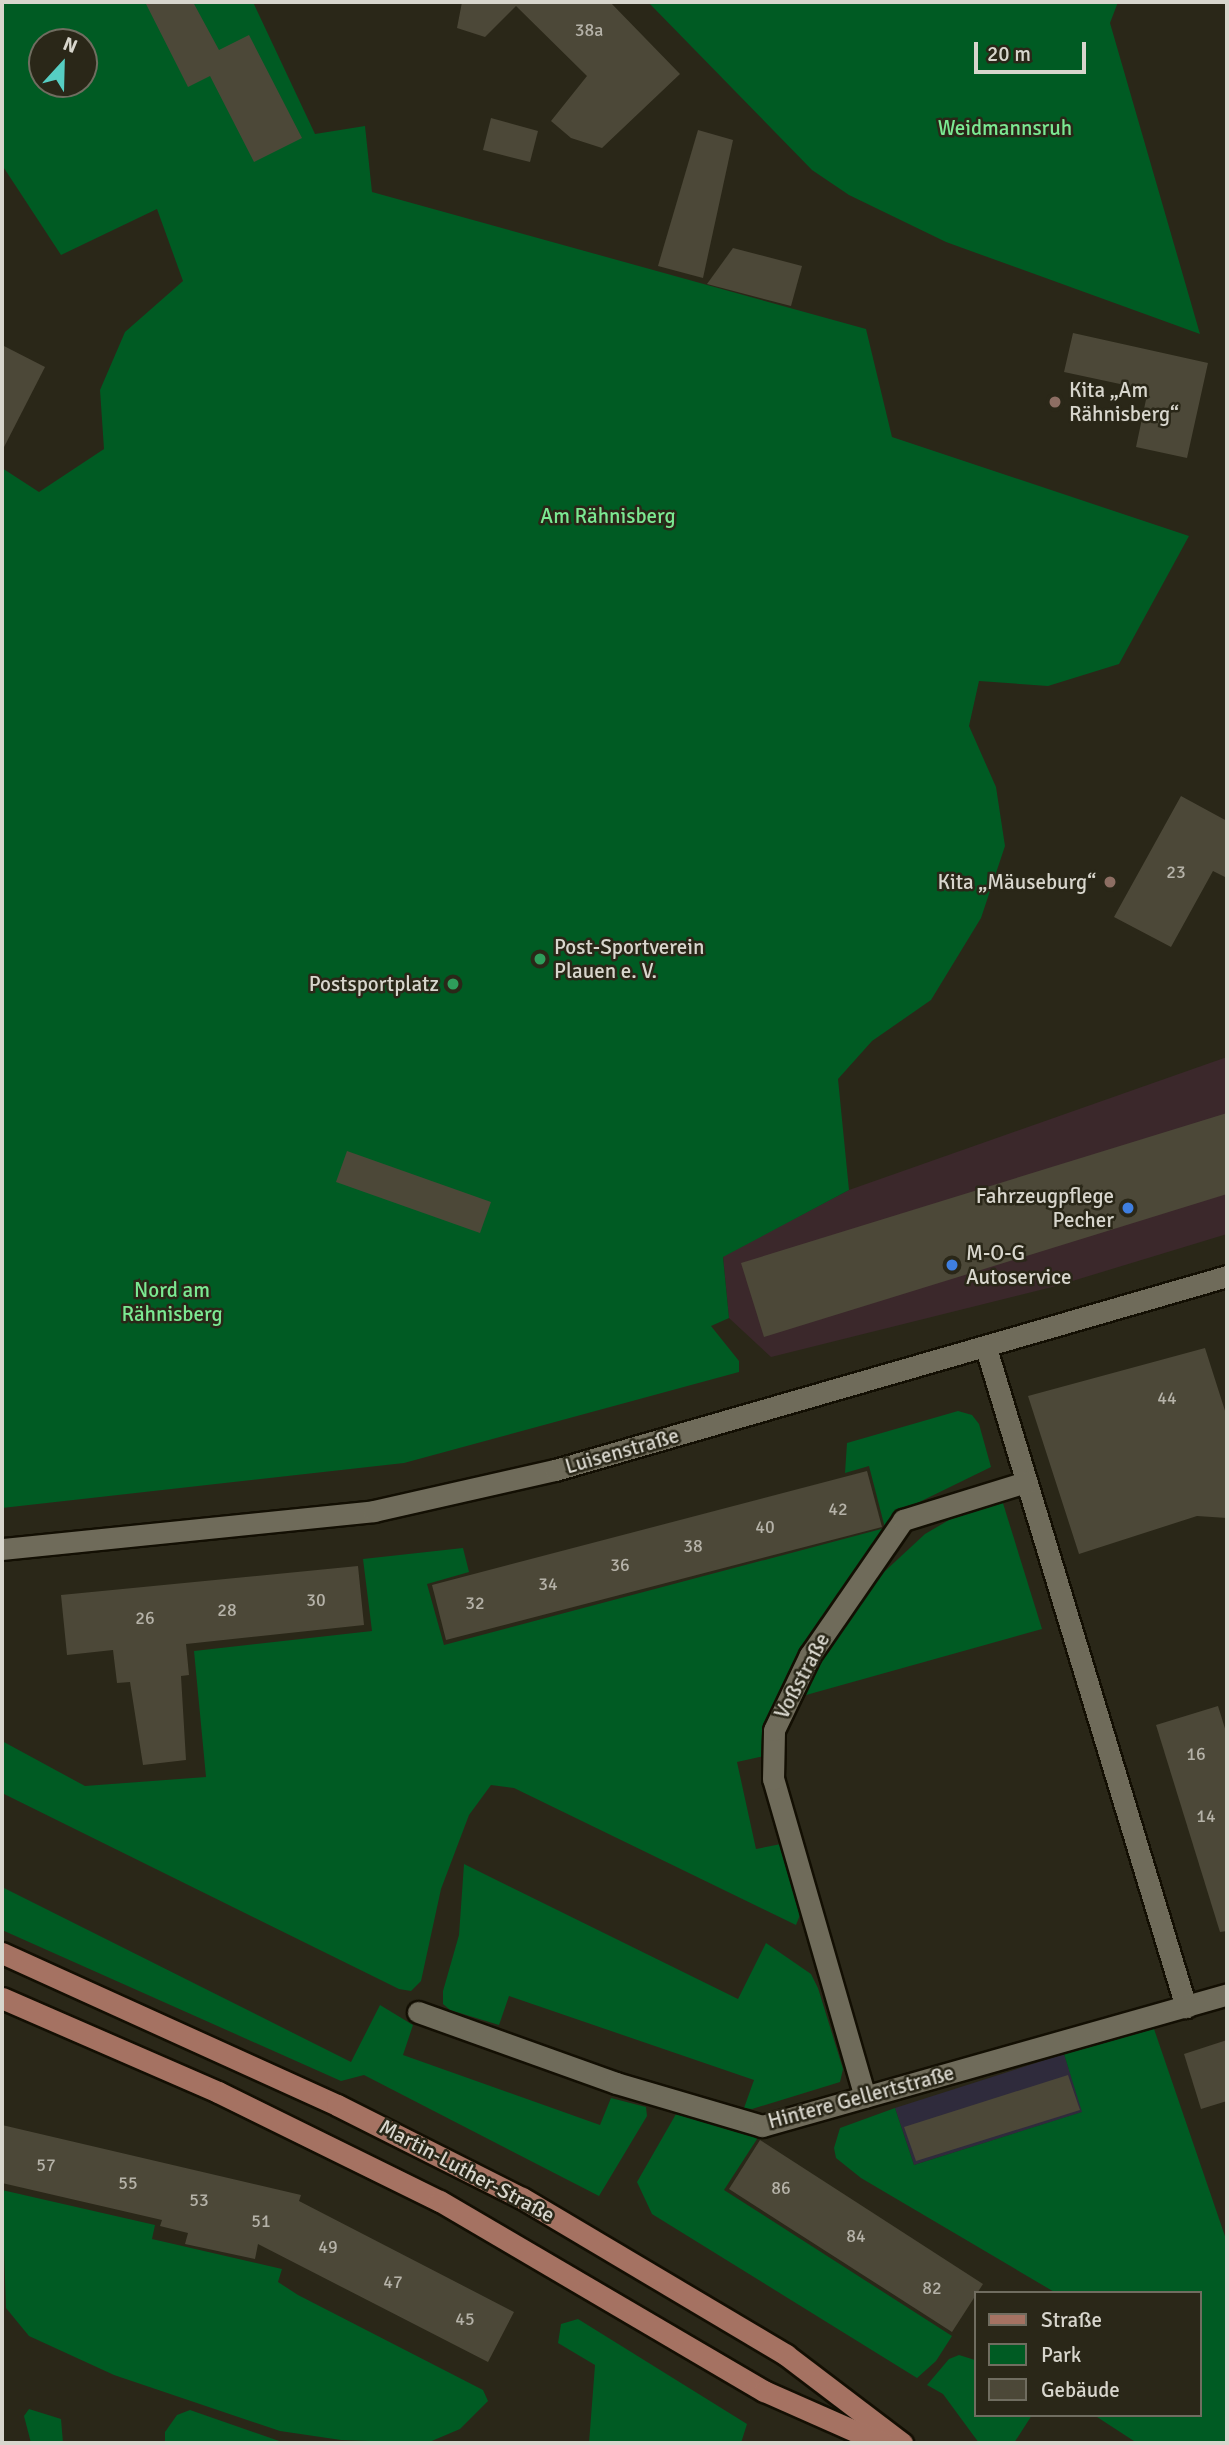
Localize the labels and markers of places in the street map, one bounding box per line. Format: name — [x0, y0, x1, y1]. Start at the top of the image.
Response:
place label: Kita „Am Rähnisberg“ — [1069, 377, 1179, 427]
marker: Kita „Am Rähnisberg“ — [1047, 394, 1063, 410]
place label: Kita „Mäuseburg“ — [938, 869, 1096, 895]
marker: Kita „Mäuseburg“ — [1102, 874, 1118, 890]
place label: Post-Sportverein Plauen e. V. — [554, 934, 704, 984]
marker: Post-Sportverein Plauen e. V. — [532, 951, 548, 967]
place label: Postsportplatz — [309, 971, 439, 997]
marker: Postsportplatz — [445, 976, 461, 992]
place label: Fahrzeugpflege Pecher — [976, 1183, 1114, 1233]
marker: Fahrzeugpflege Pecher — [1120, 1200, 1136, 1216]
place label: M-O-G Autoservice — [966, 1240, 1071, 1290]
marker: M-O-G Autoservice — [944, 1257, 960, 1273]

